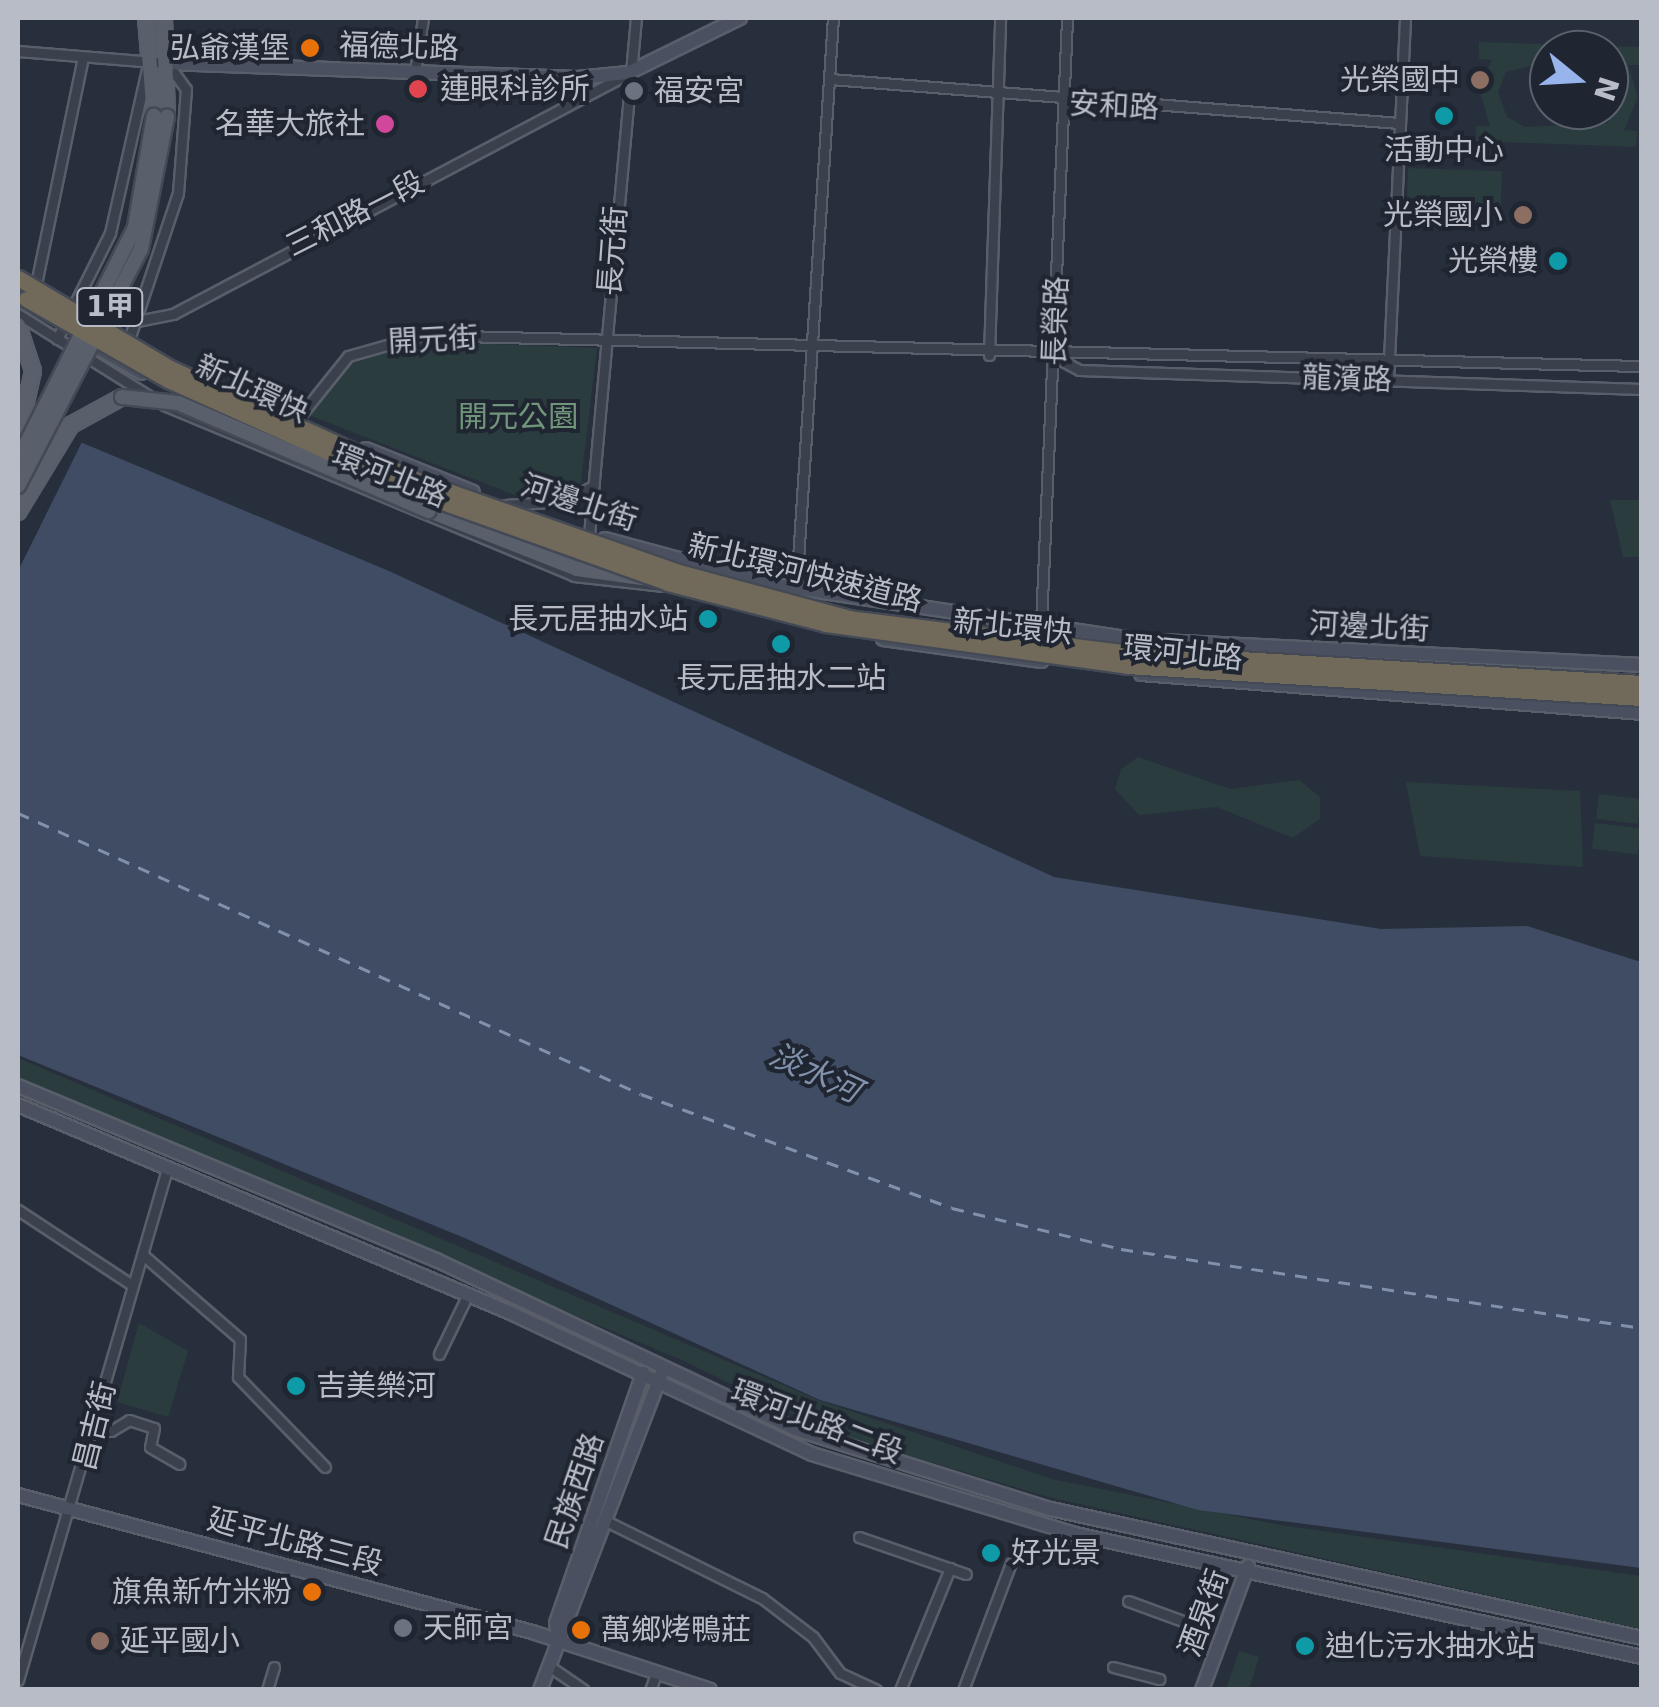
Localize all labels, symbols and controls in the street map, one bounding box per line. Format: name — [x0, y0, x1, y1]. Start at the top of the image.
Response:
street label: 福德北路 — [338, 27, 460, 67]
place label: 弘爺漢堡 — [170, 30, 290, 66]
north arrow — [1529, 30, 1629, 130]
marker: 弘爺漢堡 — [299, 37, 321, 59]
place label: 光榮國中 — [1340, 62, 1460, 98]
marker: 光榮國中 — [1469, 69, 1491, 91]
place label: 連眼科診所 — [440, 71, 590, 107]
place label: 福安宮 — [654, 73, 744, 109]
text: N — [1587, 73, 1625, 105]
marker: 連眼科診所 — [405, 76, 431, 102]
marker: 福安宮 — [623, 80, 645, 102]
street label: 安和路 — [1068, 86, 1160, 126]
marker: 活動中心 — [1433, 105, 1455, 127]
place label: 名華大旅社 — [215, 106, 365, 142]
marker: 名華大旅社 — [374, 113, 396, 135]
place label: 活動中心 — [1384, 132, 1504, 168]
street label: 三和路一段 — [280, 164, 430, 264]
place label: 光榮國小 — [1383, 197, 1503, 233]
marker: 光榮國小 — [1512, 204, 1534, 226]
street label: 長元街 — [592, 205, 634, 297]
place label: 光榮樓 — [1448, 243, 1538, 279]
marker: 光榮樓 — [1547, 250, 1569, 272]
street label: 長榮路 — [1036, 275, 1076, 367]
road number: 1甲 — [75, 284, 145, 330]
street label: 開元街 — [387, 320, 479, 360]
street label: 新北環快 — [190, 347, 314, 431]
street label: 龍濱路 — [1301, 359, 1393, 399]
park label: 開元公園 — [458, 399, 578, 435]
street label: 環河北路 — [328, 437, 452, 515]
street label: 河邊北街 — [516, 467, 642, 539]
street label: 新北環河快速道路 — [684, 527, 926, 619]
place label: 長元居抽水站 — [508, 601, 688, 637]
street label: 新北環快 — [951, 603, 1075, 651]
street label: 河邊北街 — [1308, 606, 1430, 648]
marker: 長元居抽水站 — [697, 608, 719, 630]
street label: 環河北路 — [1121, 629, 1245, 677]
marker: 長元居抽水二站 — [770, 633, 792, 655]
place label: 長元居抽水二站 — [676, 660, 886, 696]
water label: 淡水河 — [763, 1035, 867, 1111]
place label: 吉美樂河 — [316, 1368, 436, 1404]
street label: 環河北路二段 — [727, 1373, 907, 1471]
marker: 吉美樂河 — [285, 1375, 307, 1397]
street label: 昌吉街 — [67, 1378, 123, 1474]
street label: 民族西路 — [538, 1428, 612, 1554]
street label: 延平北路三段 — [203, 1501, 387, 1583]
place label: 好光景 — [1011, 1535, 1101, 1571]
marker: 好光景 — [980, 1542, 1002, 1564]
street label: 酒泉街 — [1172, 1565, 1236, 1661]
place label: 旗魚新竹米粉 — [112, 1574, 292, 1610]
marker: 旗魚新竹米粉 — [301, 1581, 323, 1603]
place label: 天師宮 — [423, 1610, 513, 1646]
place label: 萬鄉烤鴨莊 — [601, 1612, 751, 1648]
marker: 天師宮 — [392, 1617, 414, 1639]
marker: 萬鄉烤鴨莊 — [570, 1619, 592, 1641]
place label: 延平國小 — [120, 1623, 240, 1659]
place label: 迪化污水抽水站 — [1325, 1628, 1535, 1664]
marker: 延平國小 — [89, 1630, 111, 1652]
marker: 迪化污水抽水站 — [1294, 1635, 1316, 1657]

